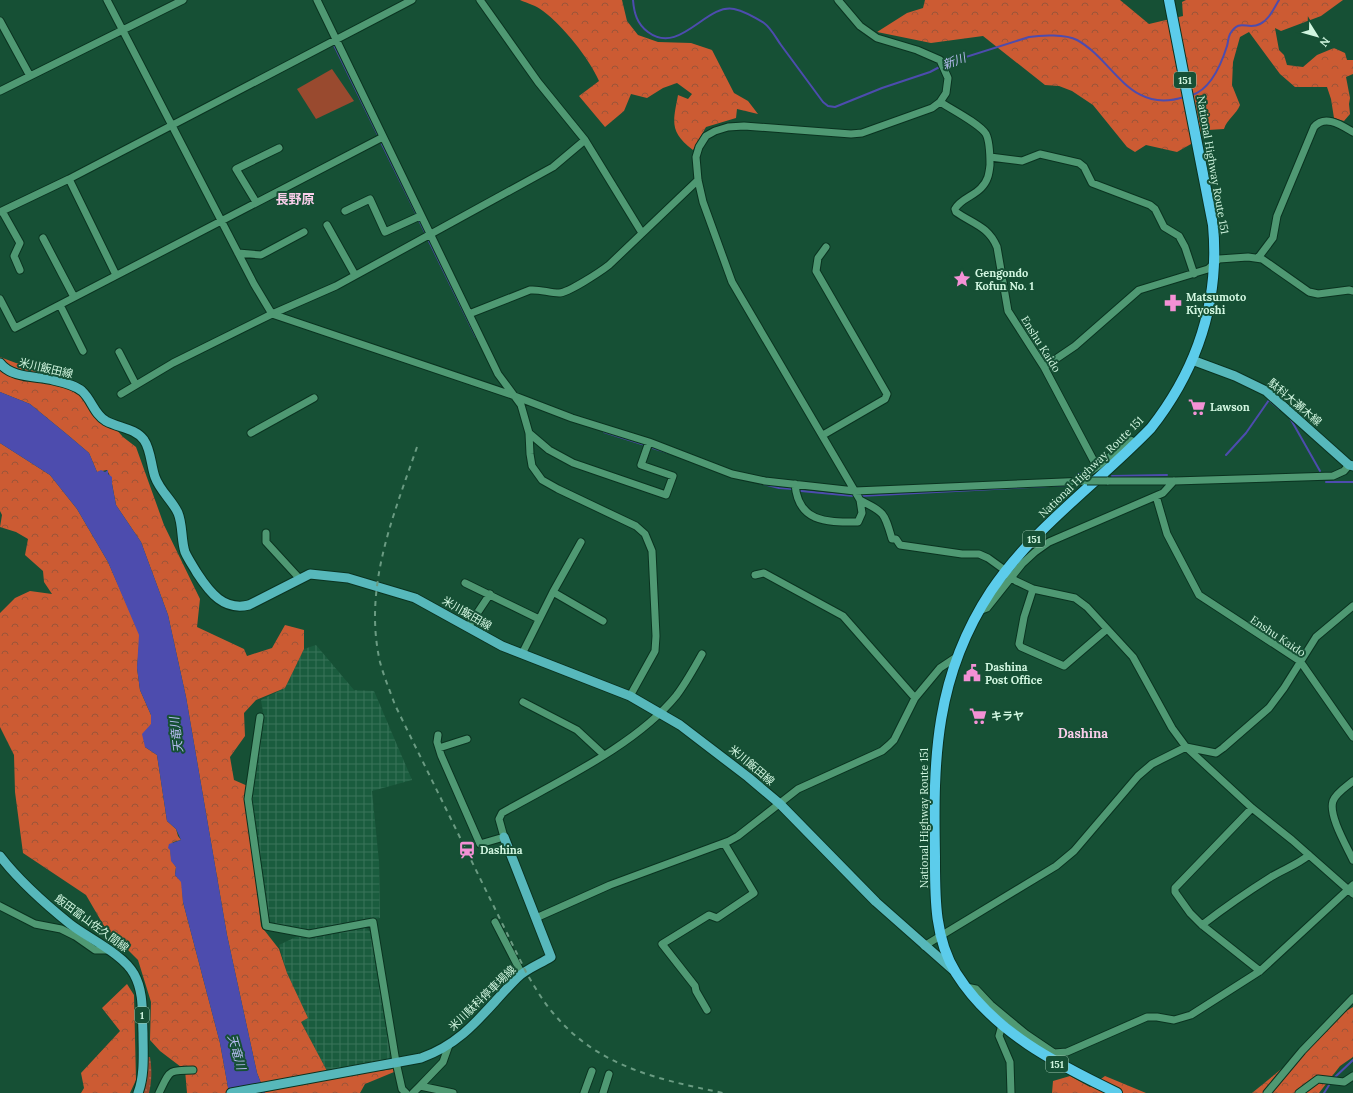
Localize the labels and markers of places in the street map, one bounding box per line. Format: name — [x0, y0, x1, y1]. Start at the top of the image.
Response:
place label: Gengondo Kofun No. 1 — [975, 266, 1034, 293]
place icon: Gengondo Kofun No. 1 — [952, 269, 972, 289]
place label: Matsumoto Kiyoshi — [1186, 290, 1246, 317]
pharmacy icon: Matsumoto Kiyoshi — [1163, 293, 1183, 313]
supermarket icon: Lawson — [1187, 397, 1207, 417]
place label: Lawson — [1210, 400, 1250, 414]
place label: Dashina Post Office — [985, 660, 1042, 687]
public building icon: Dashina Post Office — [962, 663, 982, 683]
supermarket icon: キラヤ — [968, 706, 988, 726]
place label: キラヤ — [991, 709, 1024, 723]
station icon: Dashina — [457, 840, 477, 860]
place label: Dashina — [480, 843, 523, 857]

